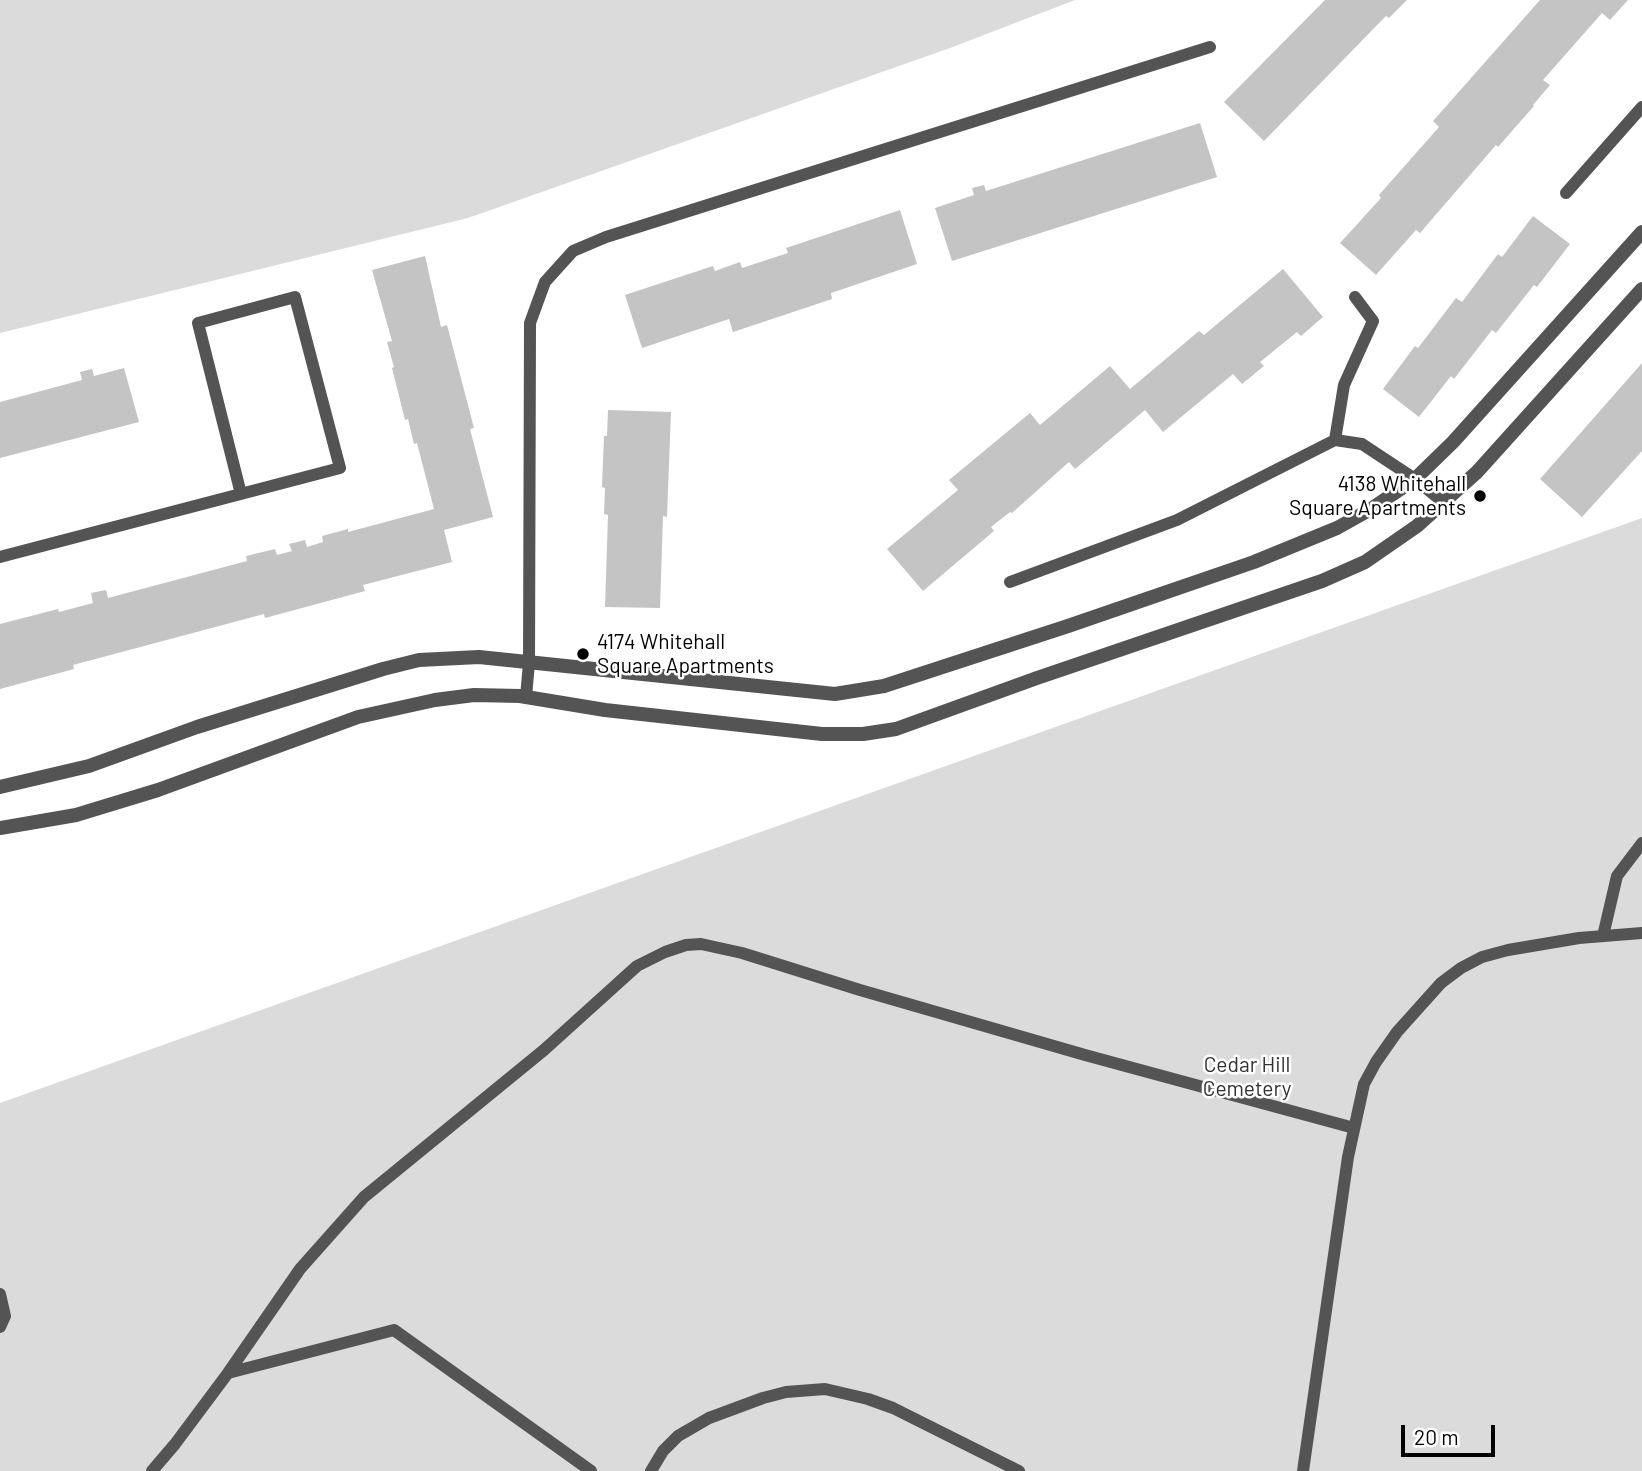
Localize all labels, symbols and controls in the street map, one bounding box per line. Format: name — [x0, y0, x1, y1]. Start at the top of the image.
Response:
place label: 4138 Whitehall Square Apartments — [1289, 471, 1466, 521]
marker: 4138 Whitehall Square Apartments — [1472, 488, 1488, 504]
place label: 4174 Whitehall Square Apartments — [597, 629, 774, 679]
marker: 4174 Whitehall Square Apartments — [575, 646, 591, 662]
park label: Cedar Hill Cemetery — [1203, 1052, 1291, 1102]
scale bar — [1404, 1412, 1498, 1456]
text: 20 m — [1414, 1424, 1459, 1449]

